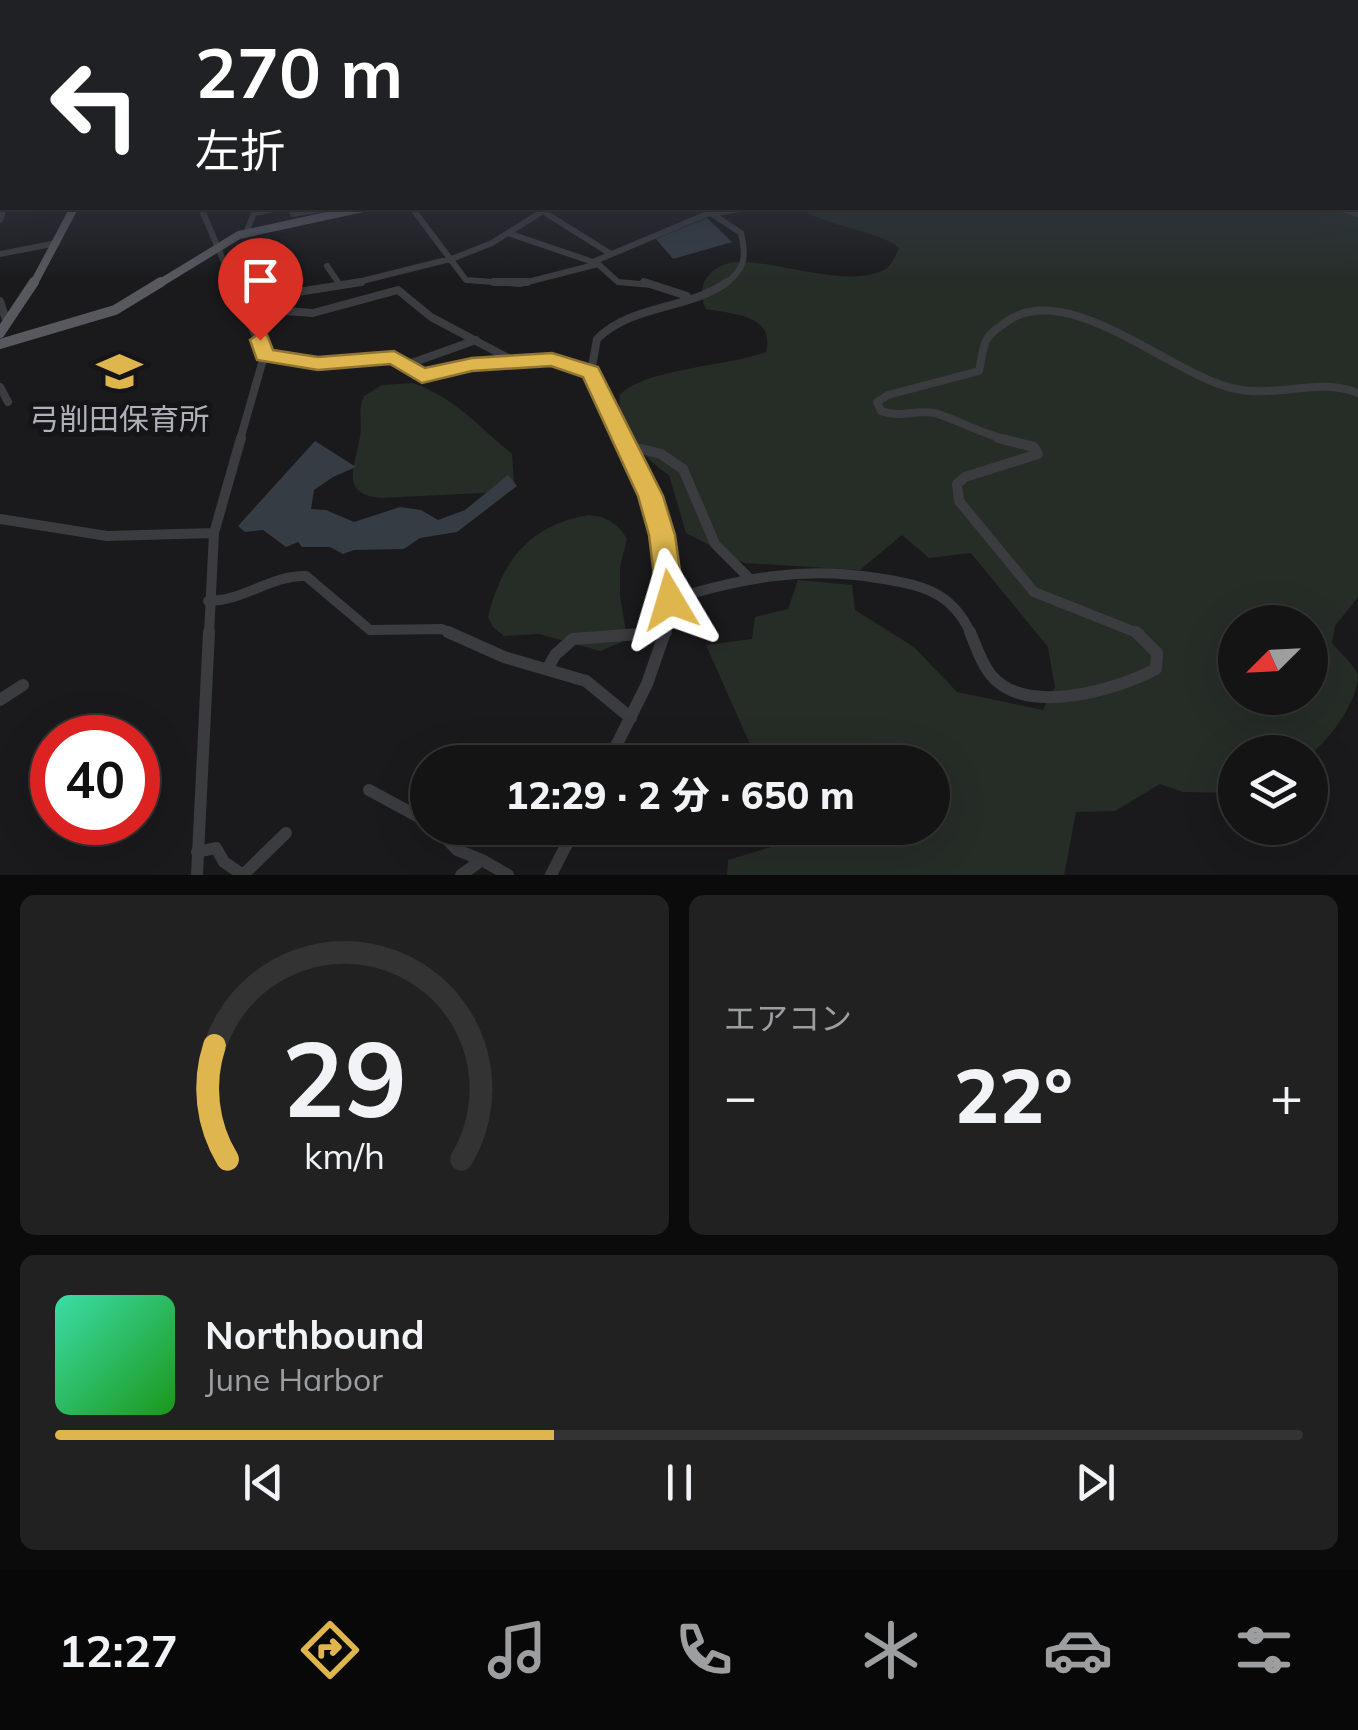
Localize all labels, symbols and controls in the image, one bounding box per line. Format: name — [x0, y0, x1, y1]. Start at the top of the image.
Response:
text: 270 m — [195, 28, 403, 116]
icon: left — [30, 40, 160, 170]
text: 左折 — [195, 122, 285, 178]
pin — [218, 238, 303, 341]
icon: arrive — [233, 253, 288, 308]
school or university icon: 弓削田保育所 — [95, 348, 143, 396]
place label: 弓削田保育所 — [29, 400, 209, 438]
position arrow — [618, 548, 722, 652]
north arrow — [1218, 605, 1328, 715]
map controls — [1218, 605, 1328, 845]
speed limit sign: 40 — [30, 715, 160, 845]
button: layers — [1218, 735, 1328, 845]
text: 12:29 · 2 分 · 650 m — [505, 771, 855, 819]
text: エアコン — [724, 998, 852, 1038]
text: 29 — [282, 1012, 407, 1143]
text: 22° — [954, 1048, 1073, 1142]
text: − — [724, 1061, 757, 1130]
text: + — [1270, 1061, 1303, 1130]
text: km/h — [304, 1133, 385, 1178]
text: Northbound — [205, 1311, 425, 1359]
text: June Harbor — [205, 1359, 383, 1399]
icon: previous — [236, 1455, 291, 1510]
icon: pause — [652, 1455, 707, 1510]
icon: next — [1068, 1455, 1123, 1510]
icon: directions — [295, 1615, 365, 1685]
icon: music — [482, 1615, 552, 1685]
icon: phone — [669, 1615, 739, 1685]
icon: climate — [856, 1615, 926, 1685]
icon: car — [1043, 1615, 1113, 1685]
icon: filters — [1229, 1615, 1299, 1685]
text: 12:27 — [58, 1622, 178, 1678]

